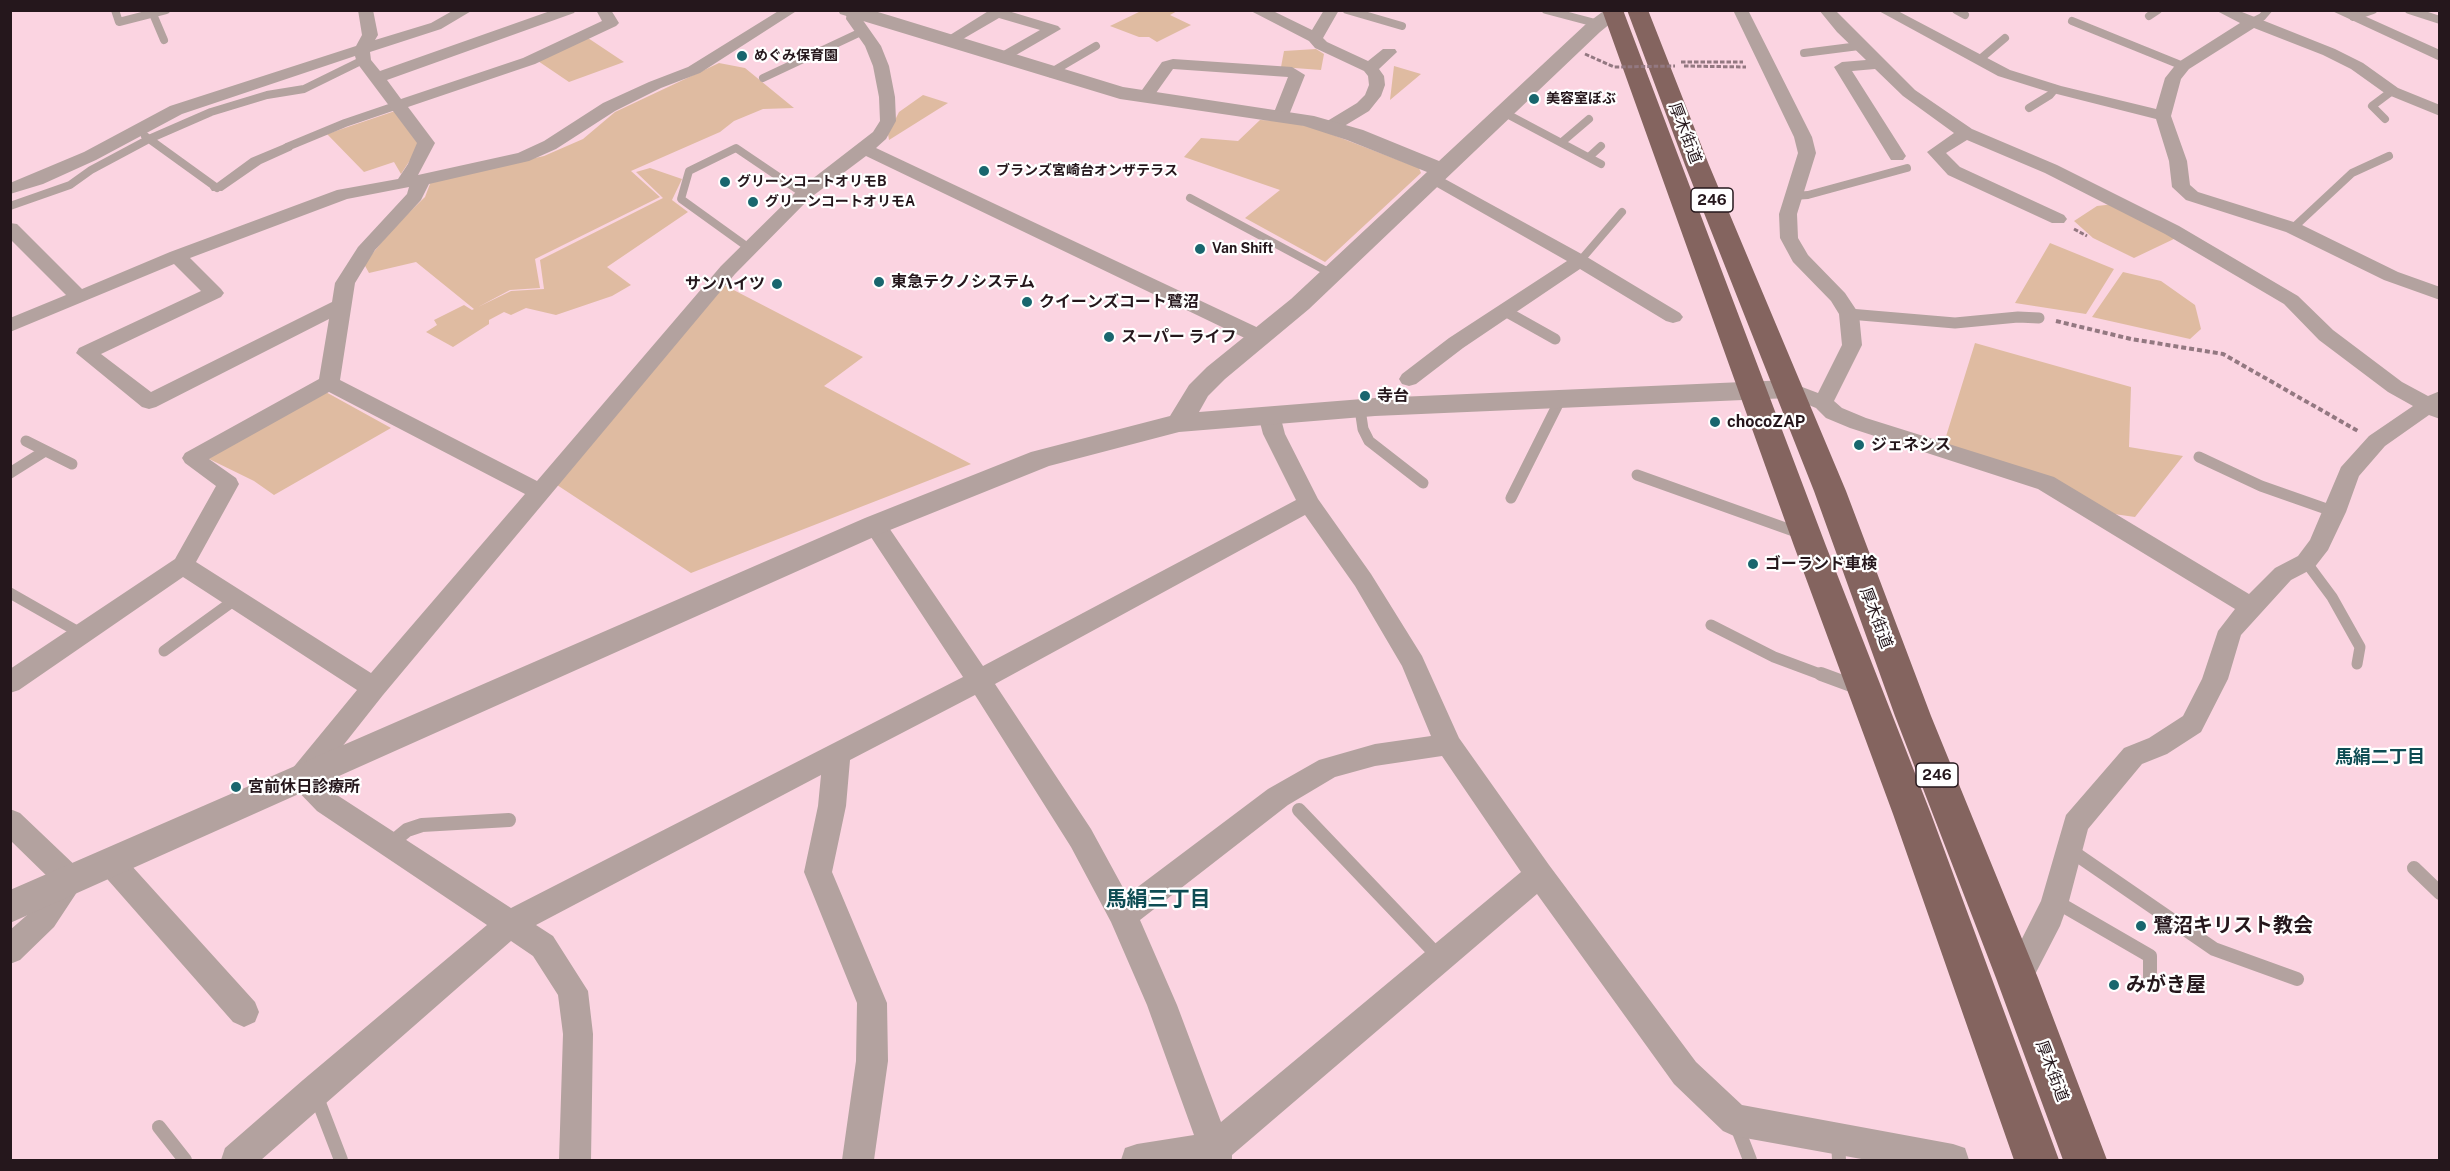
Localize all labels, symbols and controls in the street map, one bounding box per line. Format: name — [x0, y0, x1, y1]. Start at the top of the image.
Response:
place label: めぐみ保育園 — [754, 48, 838, 64]
marker: めぐみ保育園 — [735, 49, 749, 63]
place label: 美容室ぼぶ — [1546, 91, 1616, 107]
marker: 美容室ぼぶ — [1527, 92, 1541, 106]
street label: 厚木街道 — [1665, 100, 1705, 166]
place label: ブランズ宮崎台オンザテラス — [996, 163, 1178, 179]
marker: ブランズ宮崎台オンザテラス — [977, 164, 991, 178]
place label: グリーンコートオリモB — [737, 174, 887, 190]
marker: グリーンコートオリモB — [718, 175, 732, 189]
road number: 246 — [1691, 188, 1733, 212]
place label: グリーンコートオリモA — [765, 194, 915, 210]
marker: グリーンコートオリモA — [746, 195, 760, 209]
place label: Van Shift — [1212, 241, 1273, 257]
marker: Van Shift — [1193, 242, 1207, 256]
place label: 東急テクノシステム — [891, 272, 1035, 292]
place label: サンハイツ — [685, 274, 765, 294]
marker: 東急テクノシステム — [872, 275, 886, 289]
marker: サンハイツ — [770, 277, 784, 291]
place label: クイーンズコート鷺沼 — [1039, 292, 1199, 312]
marker: クイーンズコート鷺沼 — [1020, 295, 1034, 309]
place label: スーパー ライフ — [1121, 327, 1237, 347]
marker: スーパー ライフ — [1102, 330, 1116, 344]
place label: 寺台 — [1377, 386, 1409, 406]
marker: 寺台 — [1358, 389, 1372, 403]
place label: chocoZAP — [1727, 412, 1805, 432]
marker: chocoZAP — [1708, 415, 1722, 429]
place label: ジェネシス — [1871, 435, 1951, 455]
marker: ジェネシス — [1852, 438, 1866, 452]
place label: ゴーランド車検 — [1765, 554, 1877, 574]
marker: ゴーランド車検 — [1746, 557, 1760, 571]
street label: 厚木街道 — [1856, 585, 1896, 651]
district label: 馬絹二丁目 — [2335, 746, 2425, 768]
road number: 246 — [1916, 763, 1958, 787]
place label: 宮前休日診療所 — [248, 777, 360, 797]
marker: 宮前休日診療所 — [229, 780, 243, 794]
district label: 馬絹三丁目 — [1106, 887, 1210, 913]
place label: 鷺沼キリスト教会 — [2153, 914, 2313, 938]
marker: 鷺沼キリスト教会 — [2134, 919, 2148, 933]
place label: みがき屋 — [2126, 973, 2206, 997]
marker: みがき屋 — [2107, 978, 2121, 992]
street label: 厚木街道 — [2032, 1038, 2072, 1104]

